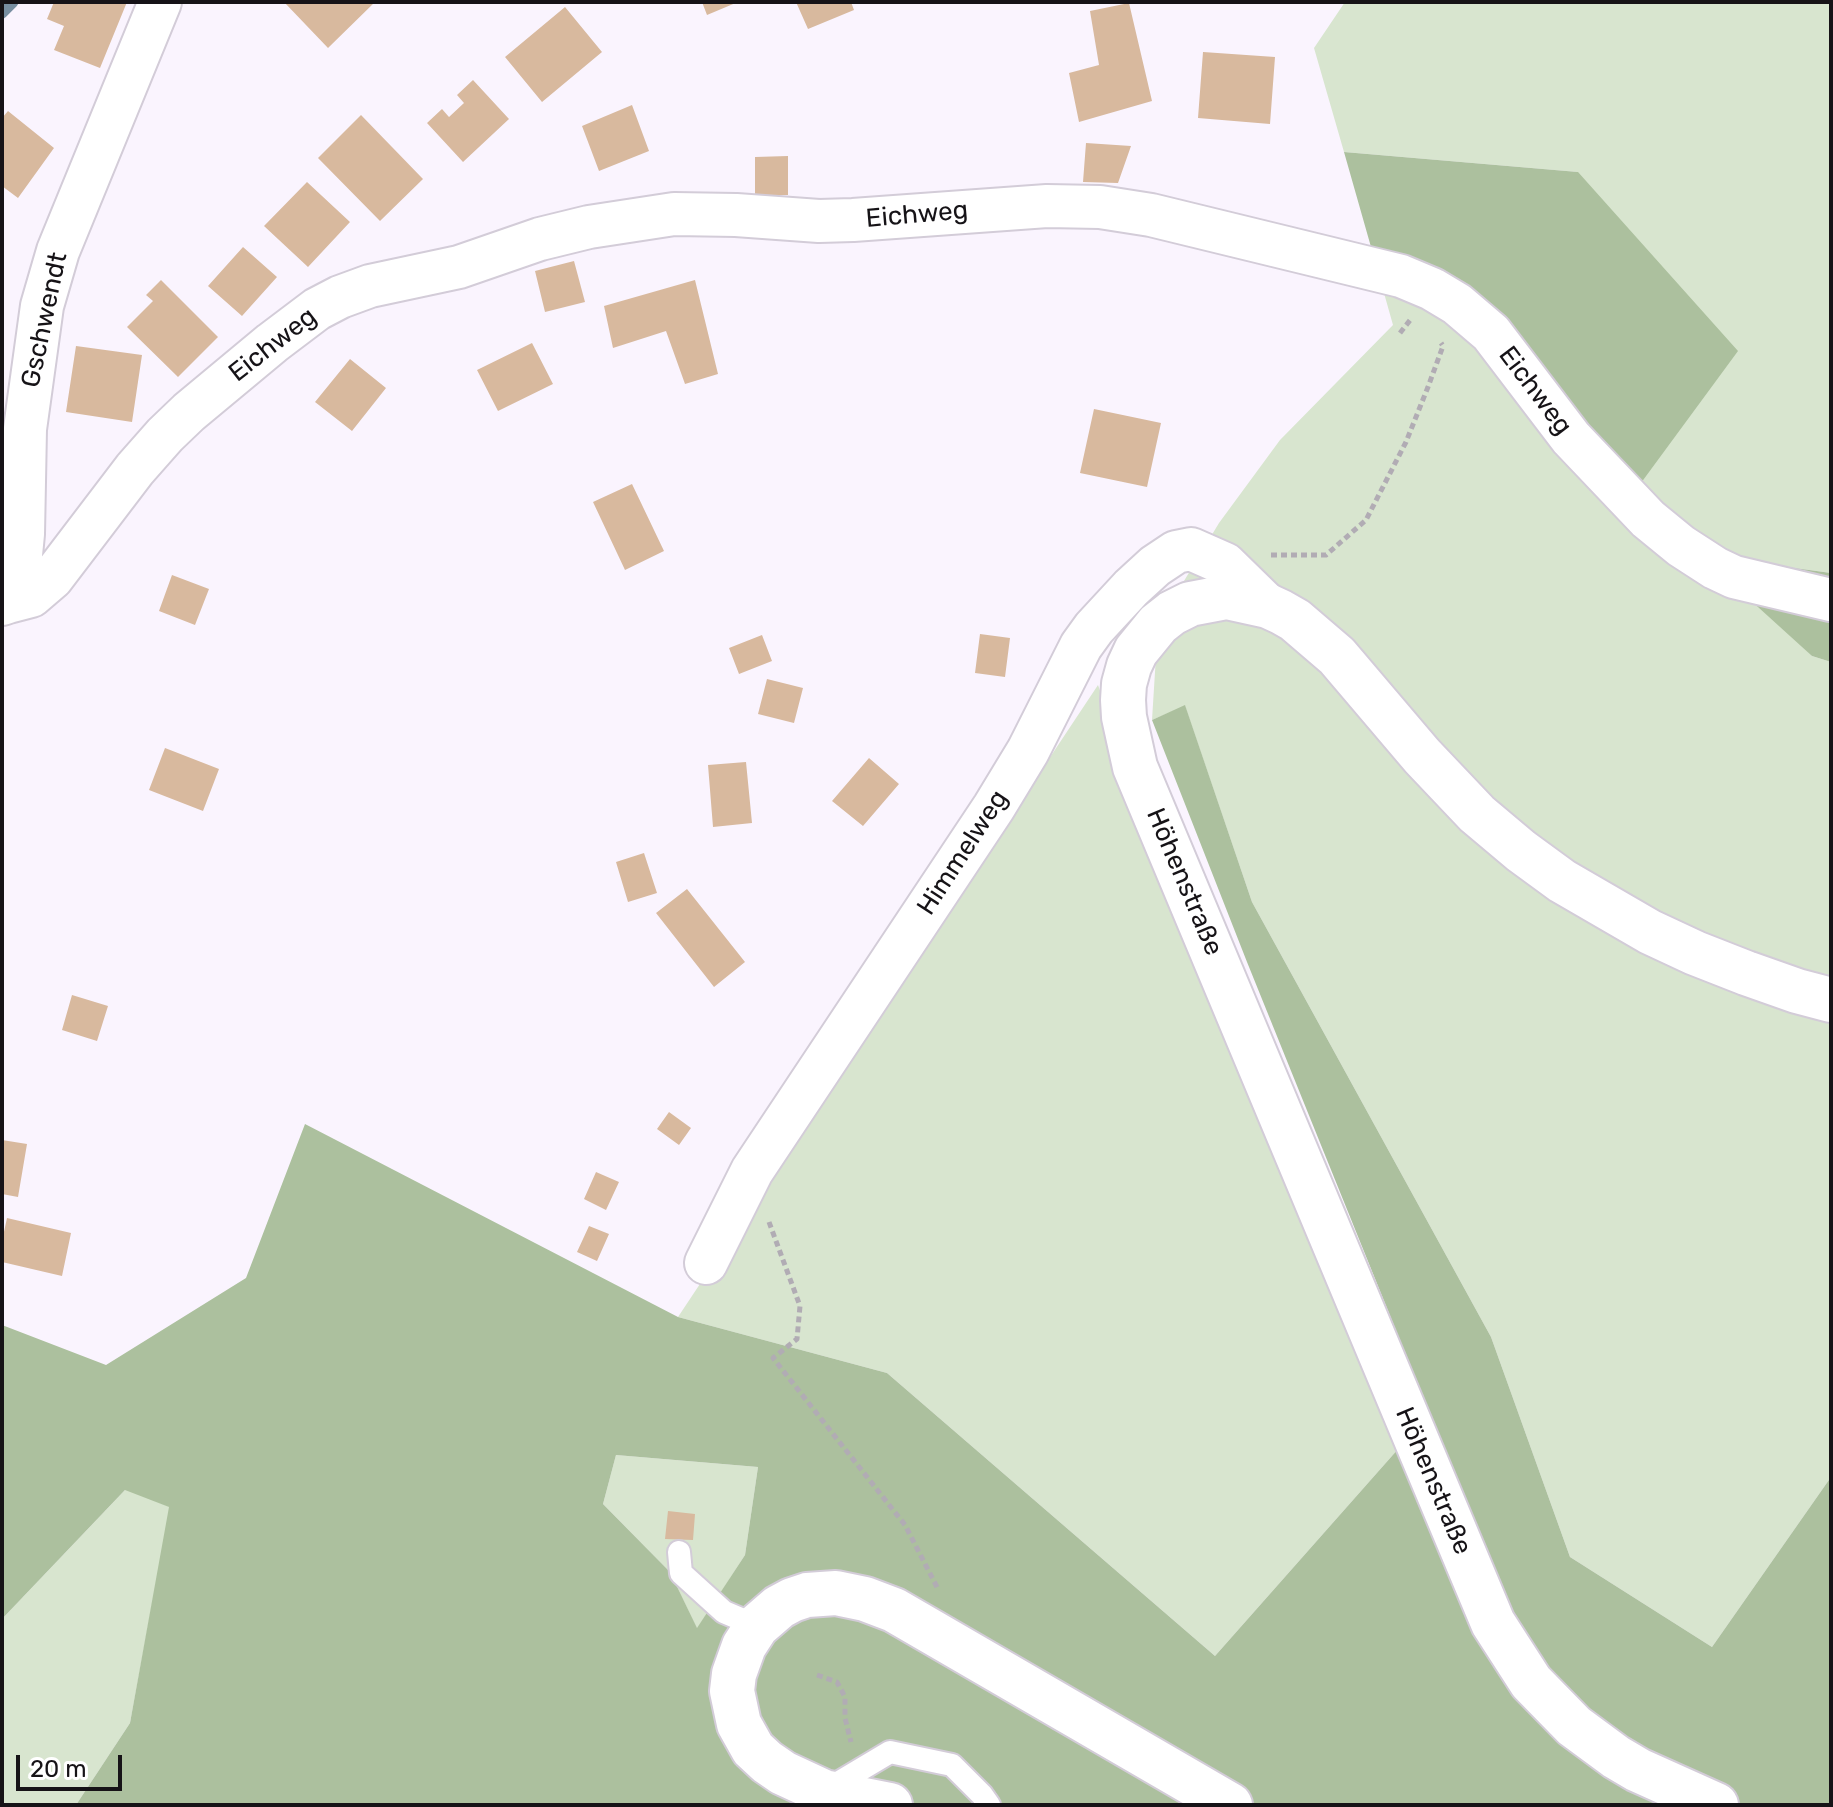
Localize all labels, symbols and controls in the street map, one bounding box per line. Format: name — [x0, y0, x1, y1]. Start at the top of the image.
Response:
street label: Eichweg — [865, 195, 969, 235]
street label: Gschwendt — [15, 250, 75, 390]
street label: Eichweg — [223, 301, 323, 389]
street label: Eichweg — [1492, 341, 1578, 441]
street label: Himmelweg — [911, 785, 1015, 921]
street label: Höhenstraße — [1139, 804, 1229, 960]
street label: Höhenstraße — [1388, 1403, 1478, 1559]
scale bar — [20, 1739, 126, 1789]
text: 20 m — [30, 1755, 87, 1783]

